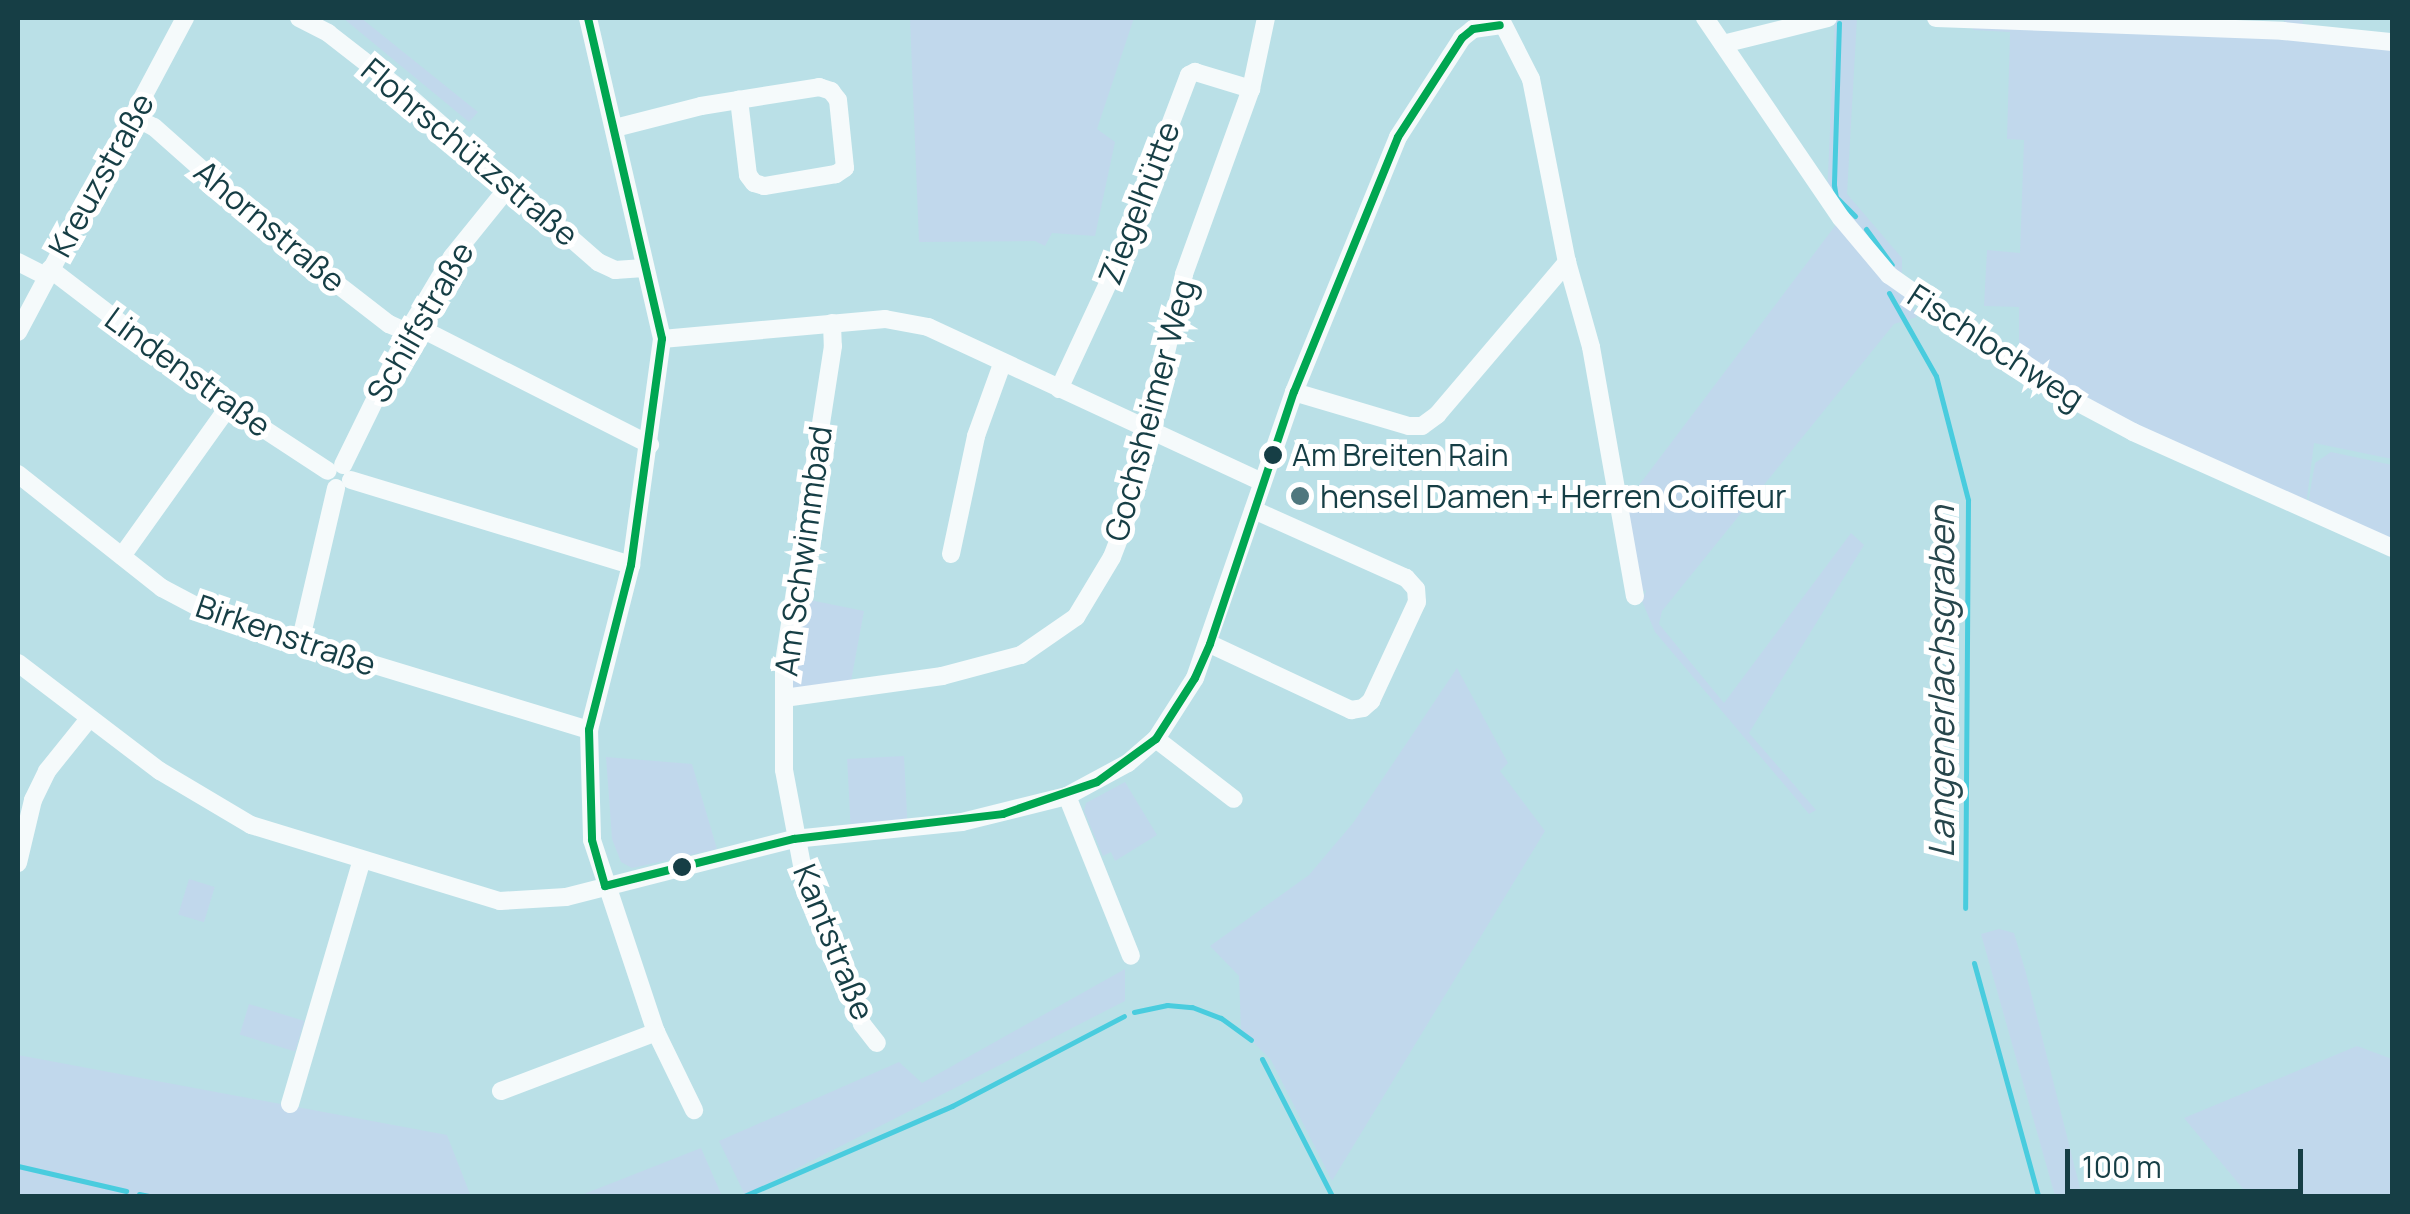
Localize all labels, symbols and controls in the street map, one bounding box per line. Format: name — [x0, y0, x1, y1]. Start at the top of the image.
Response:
street label: Flohrschützstraße — [354, 50, 586, 254]
street label: Kreuzstraße — [40, 87, 162, 263]
street label: Ziegelhütte — [1090, 116, 1188, 290]
street label: Ahornstraße — [187, 152, 353, 300]
street label: Schilfstraße — [359, 235, 481, 409]
street label: Gochsheimer Weg — [1097, 275, 1203, 545]
street label: Fischlochweg — [1901, 276, 2091, 418]
street label: Lindenstraße — [98, 299, 278, 445]
street label: Am Schwimmbad — [766, 423, 840, 679]
place label: Am Breiten Rain — [1292, 437, 1509, 473]
marker: Am Breiten Rain — [1263, 445, 1283, 465]
place label: hensel Damen + Herren Coiffeur — [1320, 477, 1786, 515]
marker: hensel Damen + Herren Coiffeur — [1289, 485, 1311, 507]
water label: Langenerlachsgraben — [1920, 506, 1962, 858]
street label: Birkenstraße — [191, 586, 381, 684]
unlabelled marker — [672, 857, 692, 877]
street label: Kantstraße — [785, 858, 883, 1026]
scale bar — [2070, 1129, 2308, 1191]
text: 100 m — [2082, 1146, 2162, 1187]

